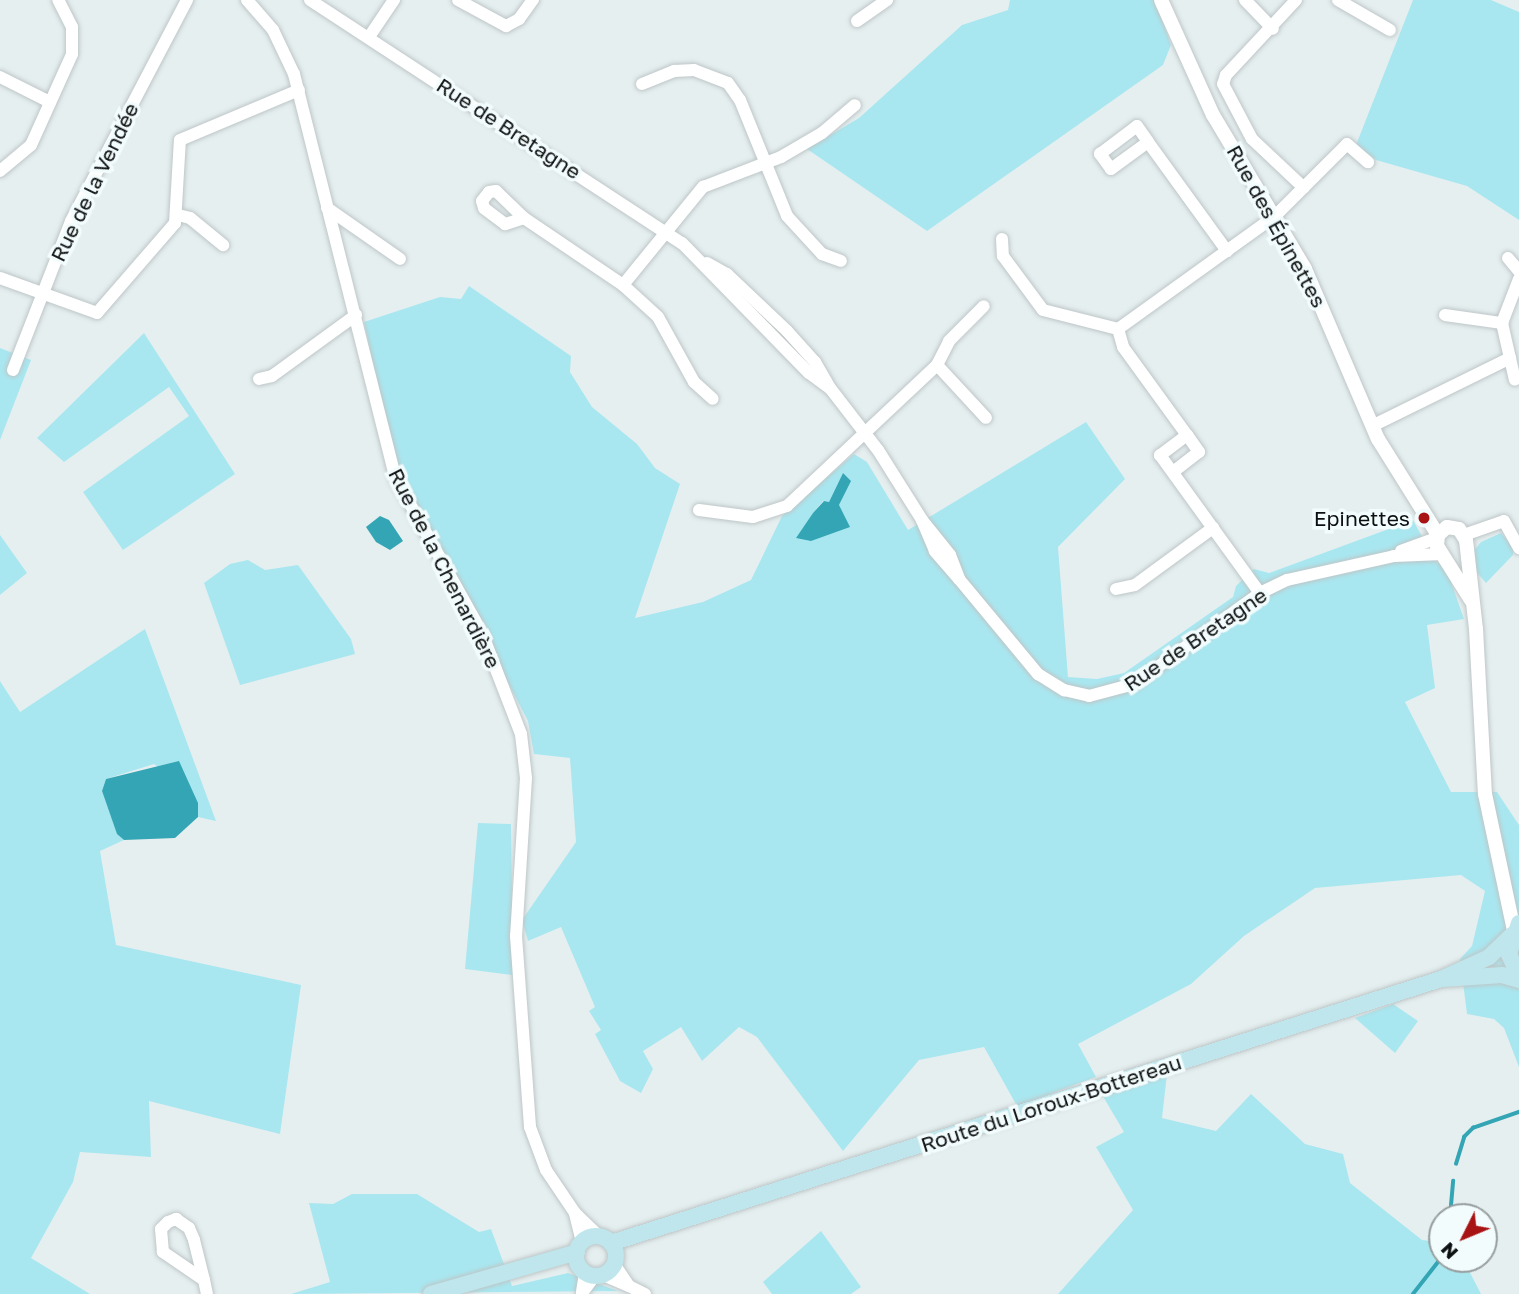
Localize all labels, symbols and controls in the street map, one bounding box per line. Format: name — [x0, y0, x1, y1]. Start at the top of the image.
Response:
street label: Rue de Bretagne — [432, 72, 586, 184]
street label: Rue de la Vendée — [45, 99, 143, 265]
street label: Rue des Épinettes — [1222, 140, 1332, 312]
street label: Rue de la Chenardière — [384, 464, 506, 672]
place label: Epinettes — [1314, 505, 1410, 531]
marker: Epinettes — [1416, 510, 1432, 526]
street label: Rue de Bretagne — [1119, 582, 1271, 696]
street label: Route du Loroux-Bottereau — [917, 1049, 1185, 1157]
north arrow — [1428, 1203, 1498, 1273]
text: N — [1435, 1238, 1462, 1264]

